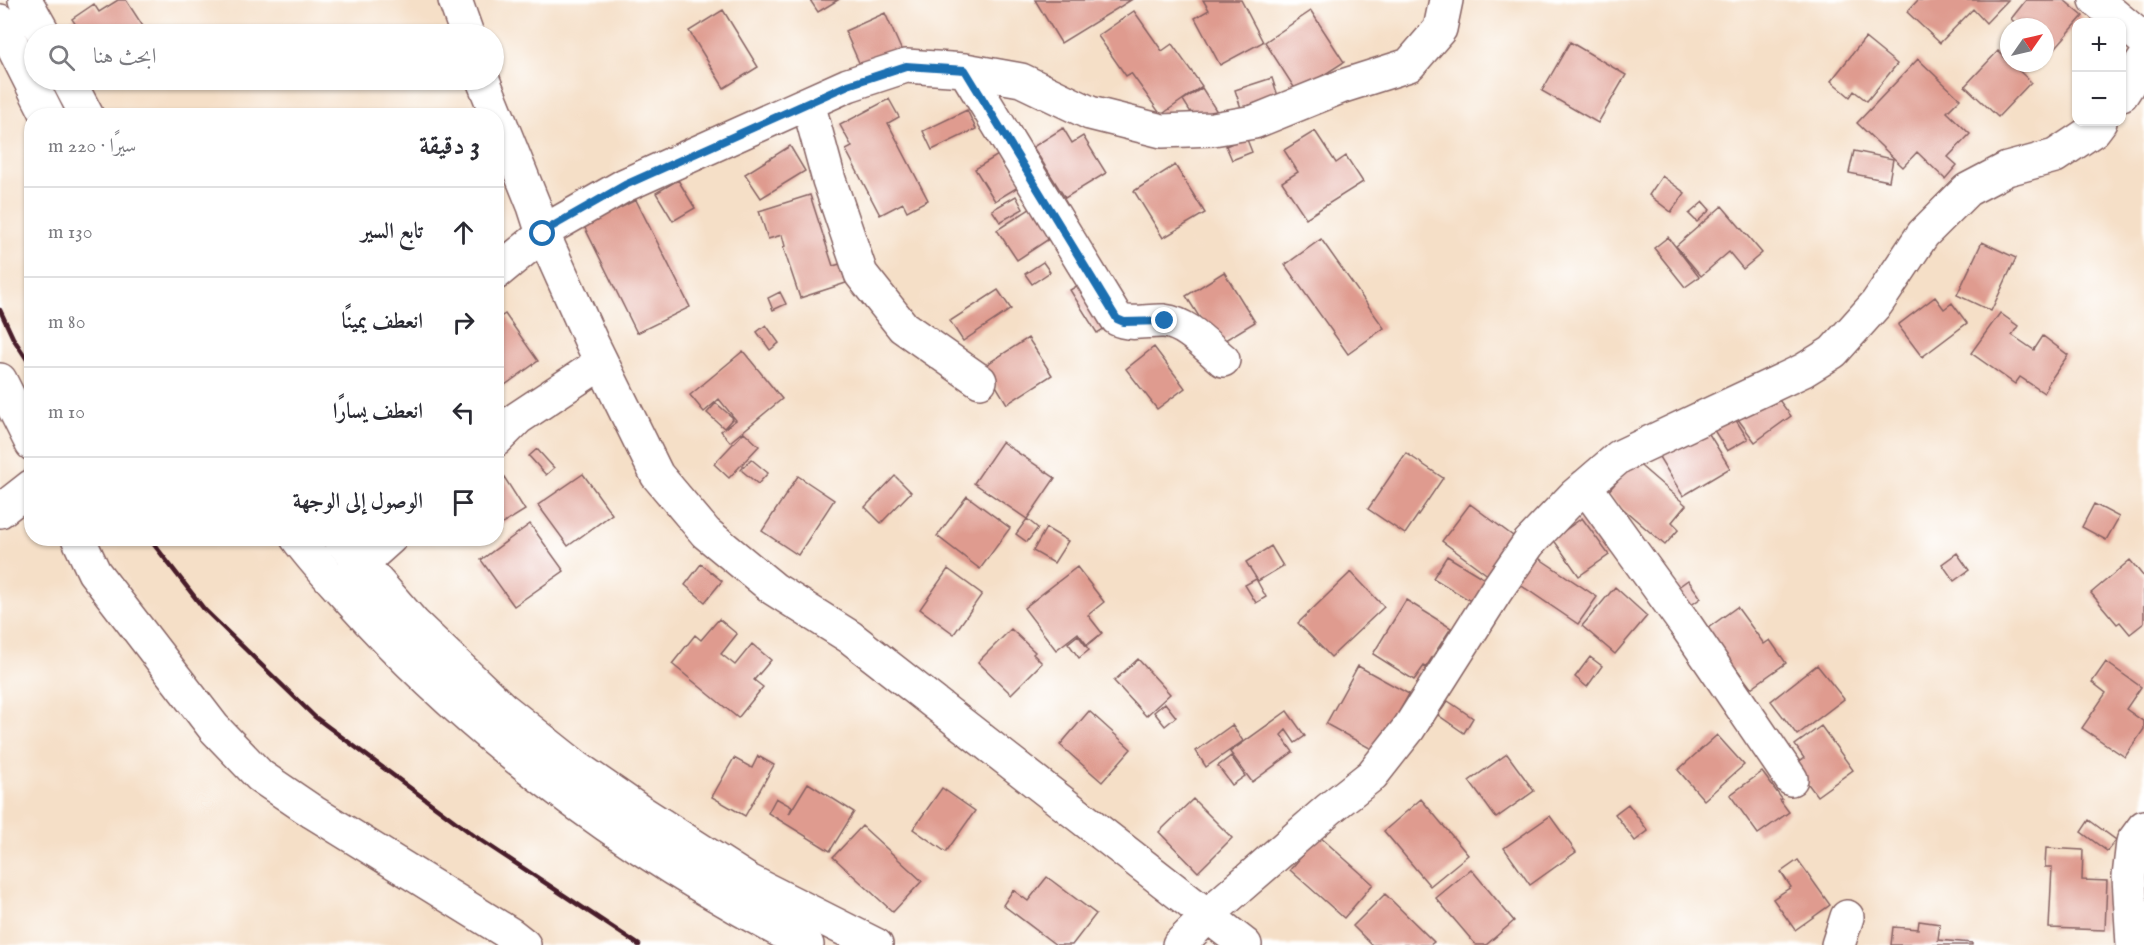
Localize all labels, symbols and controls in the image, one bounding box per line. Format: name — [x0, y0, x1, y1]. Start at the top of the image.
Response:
north arrow — [2000, 18, 2054, 72]
map controls — [2072, 18, 2126, 126]
button: + — [2072, 18, 2126, 72]
search box — [24, 24, 504, 90]
icon: search — [45, 41, 78, 74]
text: ابحث هنا — [93, 43, 156, 71]
button: − — [2072, 72, 2126, 126]
text: 3 دقيقة — [419, 130, 480, 163]
text: سيرًا · 220 m — [48, 134, 136, 159]
icon: ahead — [447, 216, 480, 249]
text: تابع السير — [361, 218, 423, 246]
text: 130 m — [48, 220, 93, 245]
route start — [529, 220, 555, 246]
icon: right — [447, 306, 480, 339]
route end — [1151, 307, 1177, 333]
text: انعطف يمينًا — [342, 308, 423, 336]
text: 80 m — [48, 310, 86, 335]
icon: left — [447, 396, 480, 429]
text: انعطف يسارًا — [333, 398, 423, 426]
text: 10 m — [48, 400, 85, 425]
icon: arrive — [447, 486, 480, 519]
text: الوصول إلى الوجهة — [293, 488, 423, 516]

